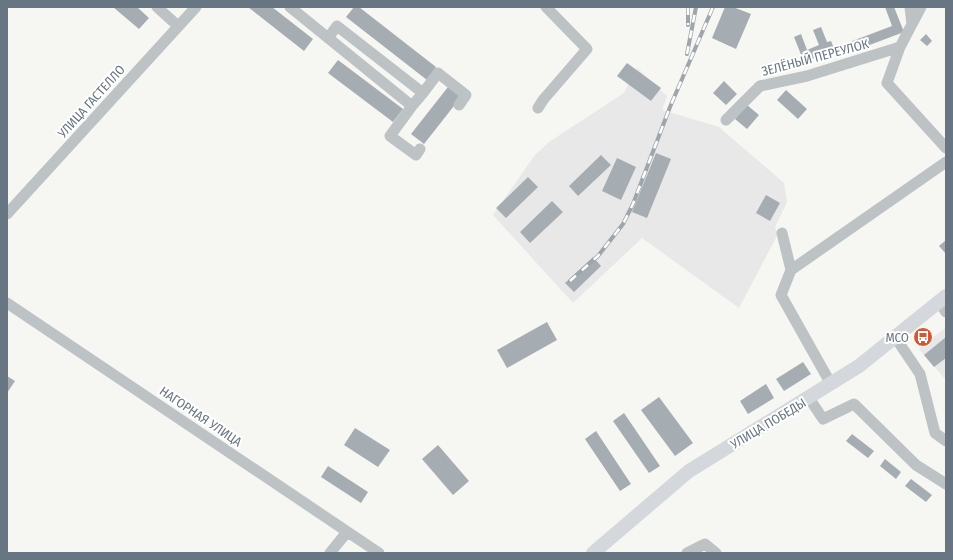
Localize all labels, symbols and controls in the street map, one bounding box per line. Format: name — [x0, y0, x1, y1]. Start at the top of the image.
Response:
street label: ЗЕЛЁНЫЙ ПЕРЕУЛОК — [760, 36, 870, 79]
street label: УЛИЦА ГАСТЕЛЛО — [54, 62, 128, 142]
bus stop icon: МСО — [912, 326, 934, 348]
place label: МСО — [885, 330, 909, 345]
street label: НАГОРНАЯ УЛИЦА — [157, 383, 245, 450]
street label: УЛИЦА ПОБЕДЫ — [727, 395, 809, 452]

